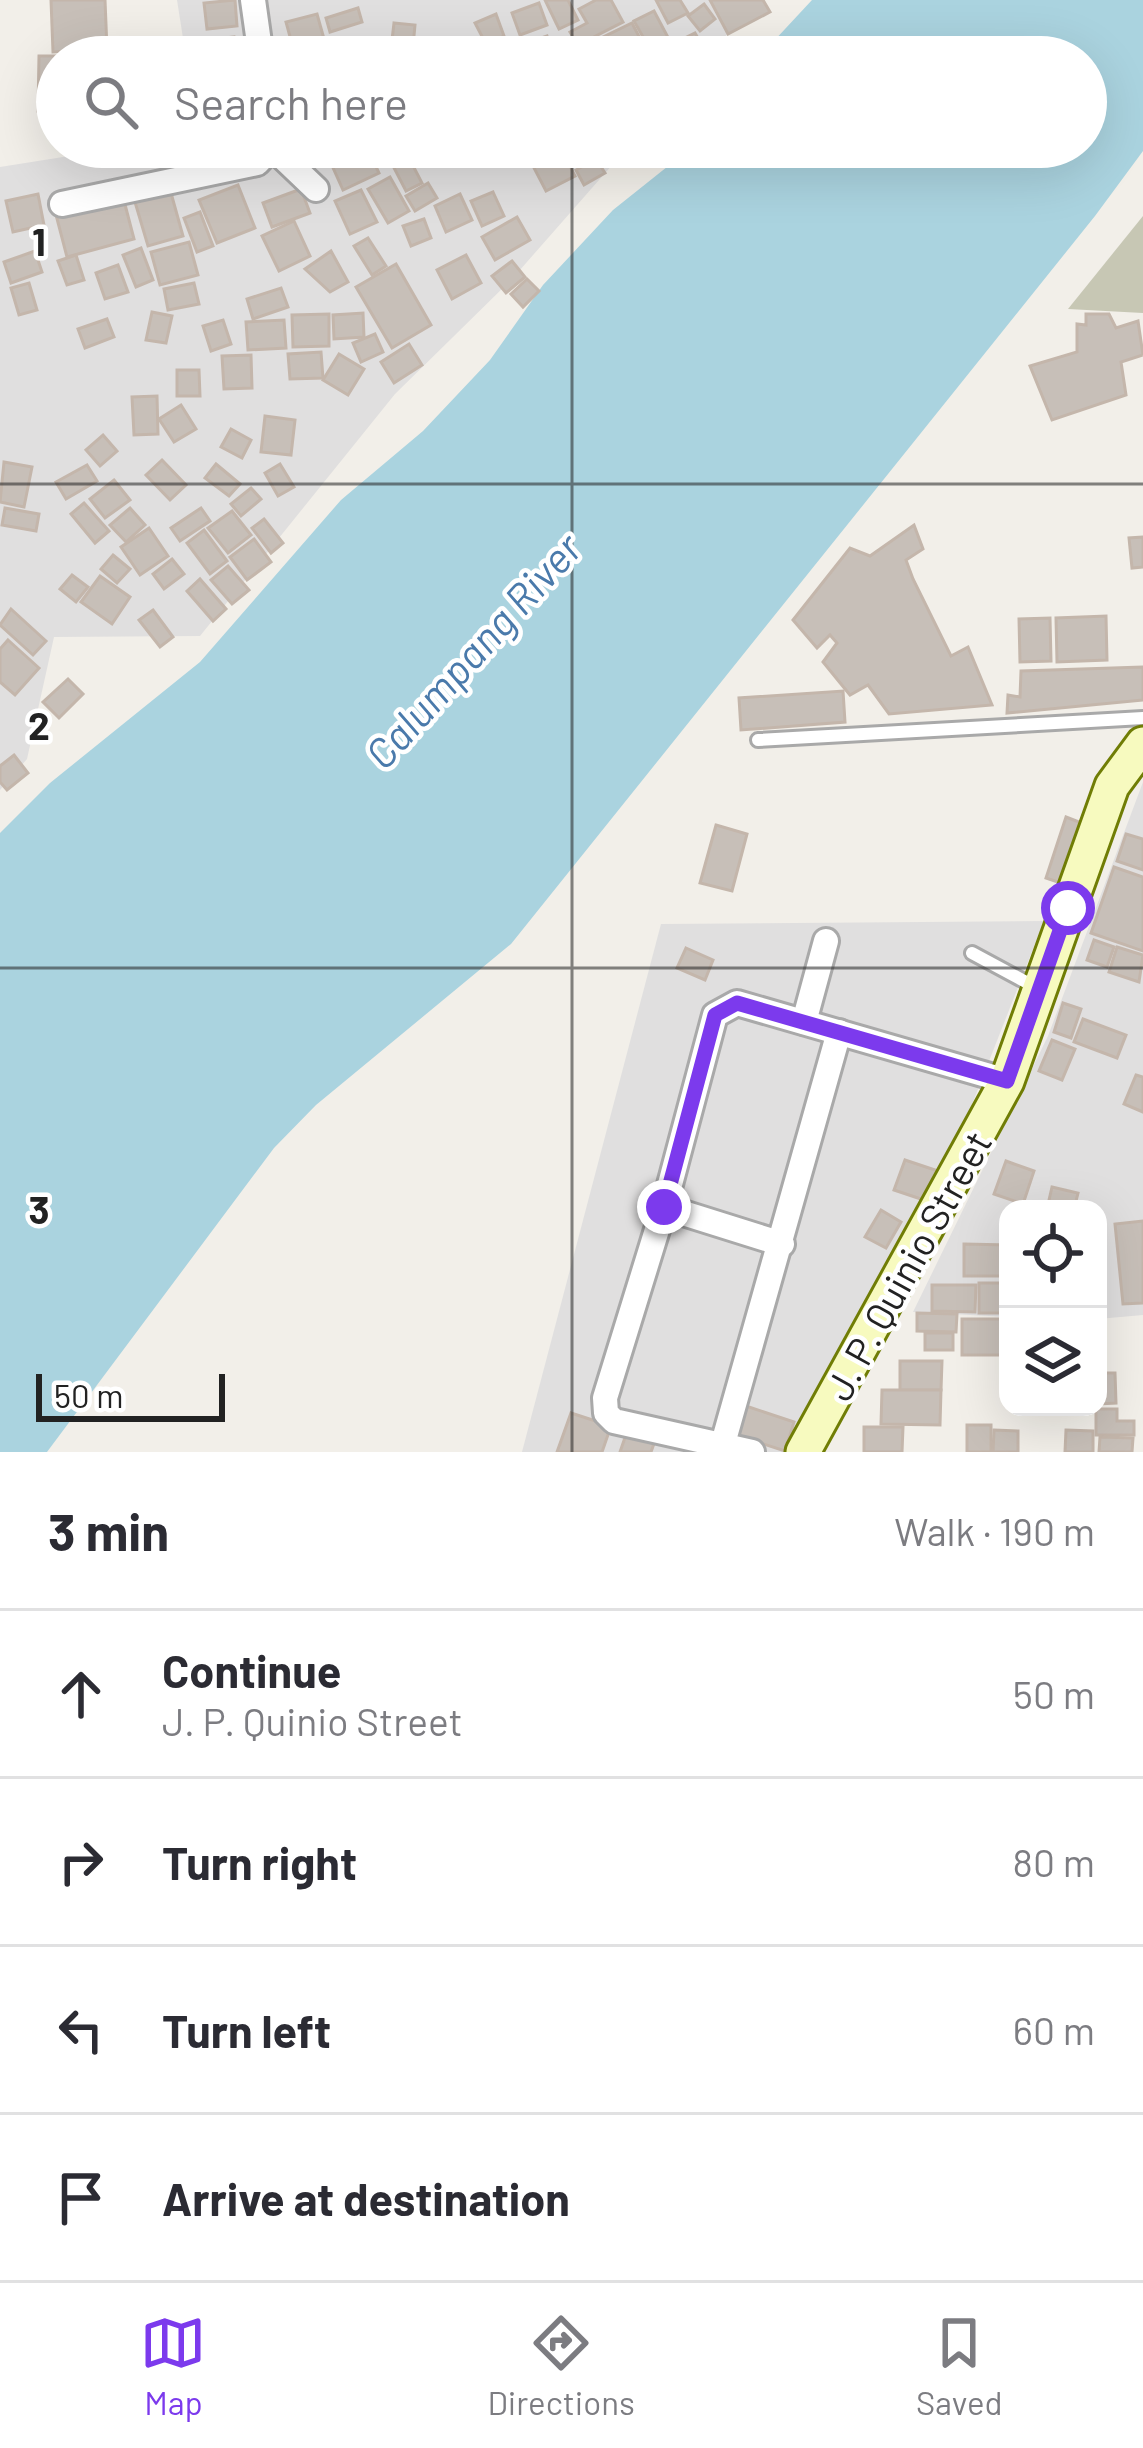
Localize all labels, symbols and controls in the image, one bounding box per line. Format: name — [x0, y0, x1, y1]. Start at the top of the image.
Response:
search box — [36, 36, 1107, 168]
icon: search — [78, 69, 144, 135]
text: Search here — [174, 75, 408, 129]
text: 1 — [32, 217, 46, 264]
water label: Calumpang River — [354, 521, 592, 778]
text: 2 — [28, 701, 50, 748]
route start — [1041, 881, 1095, 935]
street label: J. P. Quinio Street — [814, 1122, 1000, 1408]
route end — [637, 1180, 691, 1234]
text: 3 — [28, 1185, 50, 1232]
map controls — [999, 1200, 1107, 1416]
button: locate — [999, 1200, 1107, 1308]
button: layers — [999, 1308, 1107, 1416]
scale bar — [36, 1368, 225, 1421]
text: 50 m — [54, 1375, 124, 1415]
text: 3 min — [48, 1500, 169, 1561]
text: Walk · 190 m — [894, 1507, 1095, 1554]
text: Continue — [162, 1643, 341, 1697]
icon: ahead — [48, 1661, 114, 1727]
text: 50 m — [1013, 1670, 1095, 1717]
text: J. P. Quinio Street — [162, 1697, 463, 1744]
icon: right — [48, 1829, 114, 1895]
text: Turn right — [162, 1835, 357, 1889]
text: 80 m — [1013, 1838, 1095, 1885]
icon: left — [48, 1997, 114, 2063]
text: Turn left — [162, 2003, 331, 2057]
text: 60 m — [1013, 2006, 1095, 2053]
icon: arrive — [48, 2165, 114, 2231]
text: Arrive at destination — [162, 2171, 570, 2225]
tab: Map — [140, 2310, 206, 2422]
tab: Directions — [487, 2310, 635, 2422]
tab: Saved — [916, 2310, 1003, 2422]

